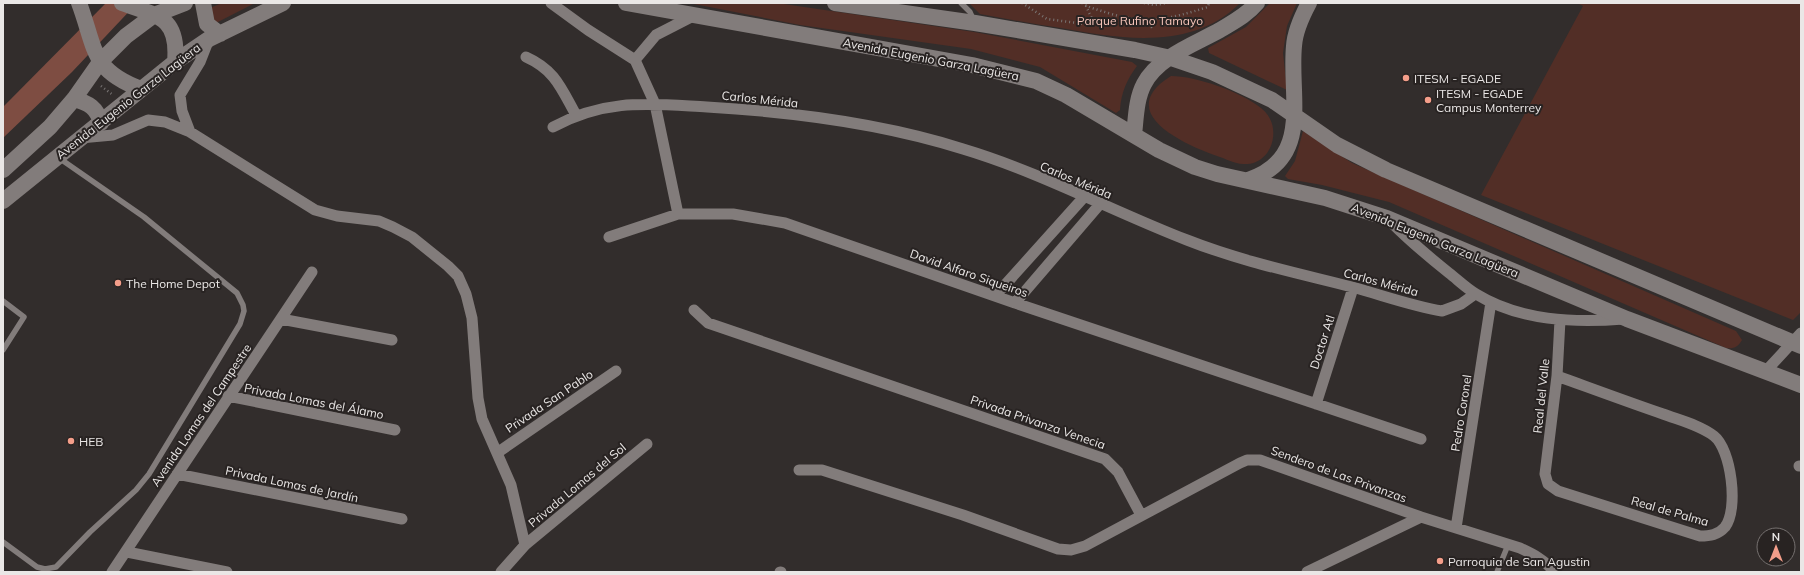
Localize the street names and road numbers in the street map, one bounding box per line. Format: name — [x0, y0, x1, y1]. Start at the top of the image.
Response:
street label: Avenida Eugenio Garza Lagüera — [842, 35, 1020, 83]
street label: Avenida Eugenio Garza Lagüera — [53, 40, 203, 162]
street label: Carlos Mérida — [721, 88, 799, 110]
street label: Carlos Mérida — [1038, 158, 1114, 202]
street label: Avenida Eugenio Garza Lagüera — [1349, 199, 1521, 281]
street label: David Alfaro Siqueiros — [908, 246, 1030, 300]
street label: Carlos Mérida — [1342, 265, 1420, 299]
street label: Doctor Atl — [1306, 313, 1338, 371]
street label: Avenida Lomas del Campestre — [148, 341, 254, 489]
street label: Real del Valle — [1530, 358, 1552, 434]
street label: Privada San Pablo — [502, 366, 596, 436]
street label: Pedro Coronel — [1448, 373, 1474, 453]
street label: Privada Lomas del Álamo — [243, 380, 385, 422]
street label: Privada Privanza Venecia — [969, 392, 1107, 452]
street label: Privada Lomas del Sol — [525, 440, 629, 530]
street label: Sendero de Las Privanzas — [1269, 442, 1409, 506]
street label: Privada Lomas de Jardín — [224, 463, 360, 505]
street label: Real de Palma — [1629, 493, 1711, 529]

